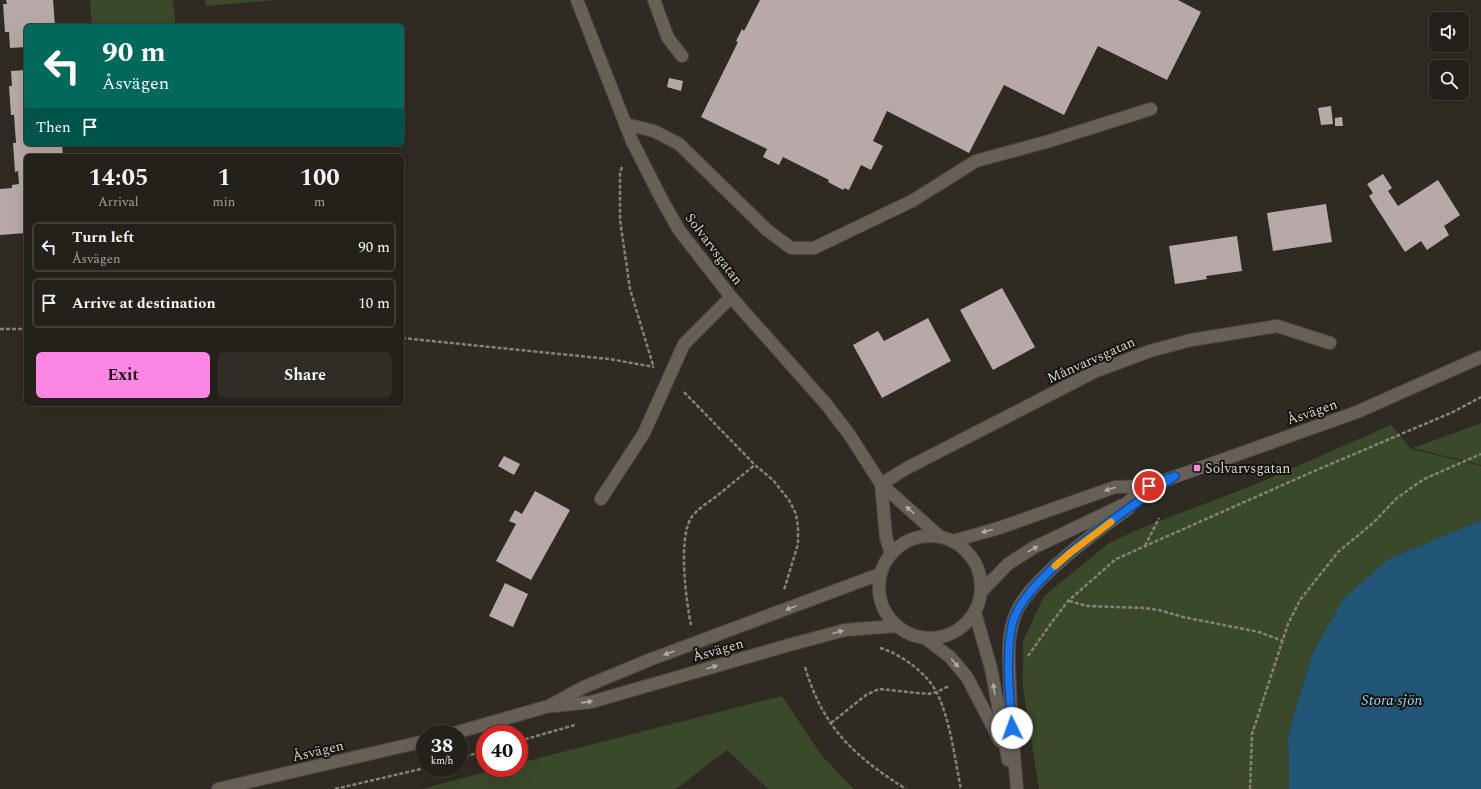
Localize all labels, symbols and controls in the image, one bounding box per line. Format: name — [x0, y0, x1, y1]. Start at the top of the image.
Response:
map controls — [1429, 12, 1469, 100]
button: sound — [1429, 12, 1469, 52]
text: 90 m — [102, 31, 166, 74]
icon: left — [36, 40, 88, 92]
button: search — [1429, 60, 1469, 100]
text: Åsvägen — [102, 70, 169, 97]
text: Then — [36, 116, 71, 139]
icon: arrive — [79, 116, 101, 138]
text: 14:05 — [88, 160, 148, 196]
text: 1 — [217, 160, 231, 196]
text: 100 — [299, 160, 340, 196]
text: Arrival — [98, 192, 139, 212]
text: min — [213, 192, 235, 212]
text: m — [314, 192, 325, 212]
street label: Solvarvsgatan — [680, 209, 748, 289]
text: Turn left — [72, 226, 134, 249]
icon: left — [38, 236, 60, 258]
text: 90 m — [358, 236, 390, 259]
text: Åsvägen — [72, 249, 121, 269]
icon: arrive — [38, 292, 60, 314]
text: Arrive at destination — [72, 292, 216, 315]
text: 10 m — [358, 292, 390, 315]
street label: Månvarvsgatan — [1044, 331, 1138, 389]
button: Exit — [36, 352, 210, 398]
button: Share — [218, 352, 392, 398]
street label: Åsvägen — [1284, 394, 1340, 430]
place label: Solvarvsgatan — [1205, 458, 1290, 479]
marker: Solvarvsgatan — [1192, 463, 1202, 473]
pin — [1132, 469, 1166, 503]
icon: arrive — [1138, 475, 1160, 497]
one-way arrow — [1104, 486, 1116, 492]
one-way arrow — [905, 505, 915, 515]
one-way arrow — [981, 528, 993, 534]
one-way arrow — [1027, 545, 1039, 552]
one-way arrow — [785, 605, 797, 611]
one-way arrow — [831, 629, 844, 635]
street label: Åsvägen — [690, 633, 746, 667]
one-way arrow — [663, 650, 675, 656]
one-way arrow — [951, 658, 960, 669]
one-way arrow — [707, 664, 719, 670]
one-way arrow — [991, 683, 997, 695]
water label: Stora sjön — [1361, 689, 1423, 712]
one-way arrow — [581, 699, 594, 706]
position arrow — [991, 707, 1033, 749]
speed limit sign: 40 — [476, 725, 528, 777]
text: 38 — [431, 731, 453, 761]
street label: Åsvägen — [290, 735, 346, 767]
text: km/h — [431, 753, 453, 769]

